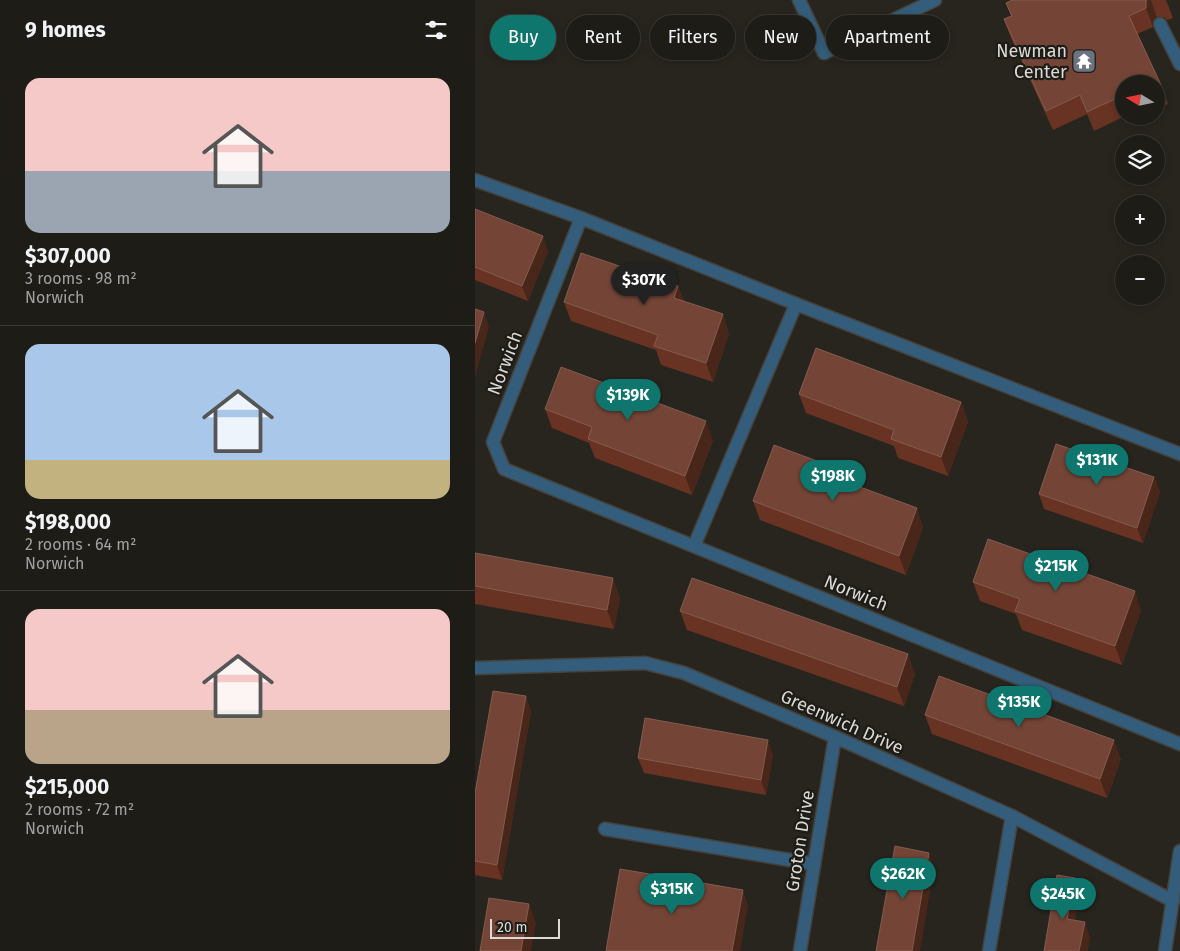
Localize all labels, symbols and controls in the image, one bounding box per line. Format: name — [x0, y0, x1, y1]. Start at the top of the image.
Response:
chip: Buy — [490, 15, 556, 60]
chip: Rent — [566, 15, 640, 60]
chip: Filters — [650, 15, 735, 60]
chip: New — [745, 15, 816, 60]
chip: Apartment — [826, 15, 949, 60]
icon: filters — [422, 16, 450, 44]
text: 9 homes — [25, 17, 106, 43]
place label: Newman Center — [996, 40, 1067, 83]
temple icon: Newman Center — [1071, 48, 1097, 74]
north arrow — [1115, 75, 1165, 125]
map controls — [1115, 75, 1165, 305]
icon: home — [193, 111, 283, 201]
button: layers — [1115, 135, 1165, 185]
button: + — [1115, 195, 1165, 245]
text: $307,000 — [25, 243, 111, 269]
button: − — [1115, 255, 1165, 305]
pin: $307K — [609, 264, 679, 306]
text: 3 rooms · 98 m² — [25, 269, 137, 288]
text: $307K — [622, 270, 666, 289]
text: Norwich — [25, 288, 84, 307]
street label: Norwich — [483, 328, 527, 398]
icon: home — [193, 376, 283, 466]
pin: $139K — [593, 378, 663, 421]
text: $139K — [607, 385, 649, 404]
pin: $131K — [1062, 444, 1132, 486]
text: $131K — [1076, 450, 1118, 469]
pin: $198K — [798, 460, 868, 502]
text: $198K — [811, 466, 855, 485]
text: $198,000 — [25, 509, 111, 535]
text: 2 rooms · 64 m² — [25, 535, 136, 554]
pin: $215K — [1021, 550, 1091, 592]
text: Norwich — [25, 554, 84, 573]
text: $215K — [1035, 556, 1077, 575]
street label: Norwich — [821, 570, 891, 616]
icon: home — [193, 641, 283, 731]
street label: Greenwich Drive — [777, 685, 907, 759]
pin: $135K — [984, 686, 1054, 728]
text: $135K — [998, 692, 1040, 711]
text: $215,000 — [25, 774, 109, 800]
street label: Groton Drive — [781, 789, 819, 893]
text: 2 rooms · 72 m² — [25, 800, 134, 819]
text: Norwich — [25, 819, 84, 838]
pin: $262K — [868, 858, 938, 900]
text: $262K — [881, 864, 925, 883]
pin: $315K — [637, 872, 707, 915]
pin: $245K — [1028, 878, 1098, 920]
text: $315K — [651, 879, 693, 898]
text: $245K — [1041, 884, 1085, 903]
scale bar — [490, 916, 560, 939]
text: 20 m — [497, 919, 527, 936]

